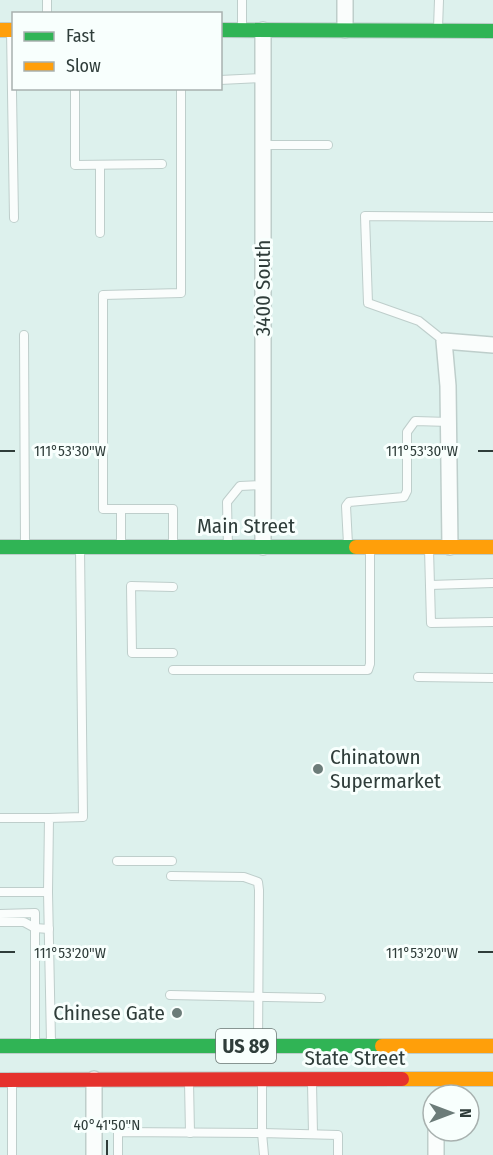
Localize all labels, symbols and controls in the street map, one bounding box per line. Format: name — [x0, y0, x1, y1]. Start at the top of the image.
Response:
legend — [12, 12, 222, 90]
text: Fast — [66, 25, 95, 47]
text: Slow — [66, 55, 101, 77]
street label: 3400 South — [250, 240, 276, 336]
text: 111°53'30"W — [34, 442, 106, 460]
text: 111°53'30"W — [386, 442, 458, 460]
street label: Main Street — [197, 513, 295, 539]
place label: Chinatown Supermarket — [330, 744, 441, 794]
marker: Chinatown Supermarket — [311, 762, 325, 776]
text: 111°53'20"W — [34, 944, 106, 962]
text: 111°53'20"W — [386, 944, 458, 962]
place label: Chinese Gate — [53, 1000, 165, 1026]
marker: Chinese Gate — [170, 1006, 184, 1020]
road number: US 89 — [216, 1029, 276, 1063]
street label: State Street — [305, 1045, 406, 1071]
north arrow — [421, 1083, 481, 1143]
text: N — [456, 1108, 475, 1118]
text: 40°41'50"N — [74, 1116, 140, 1134]

